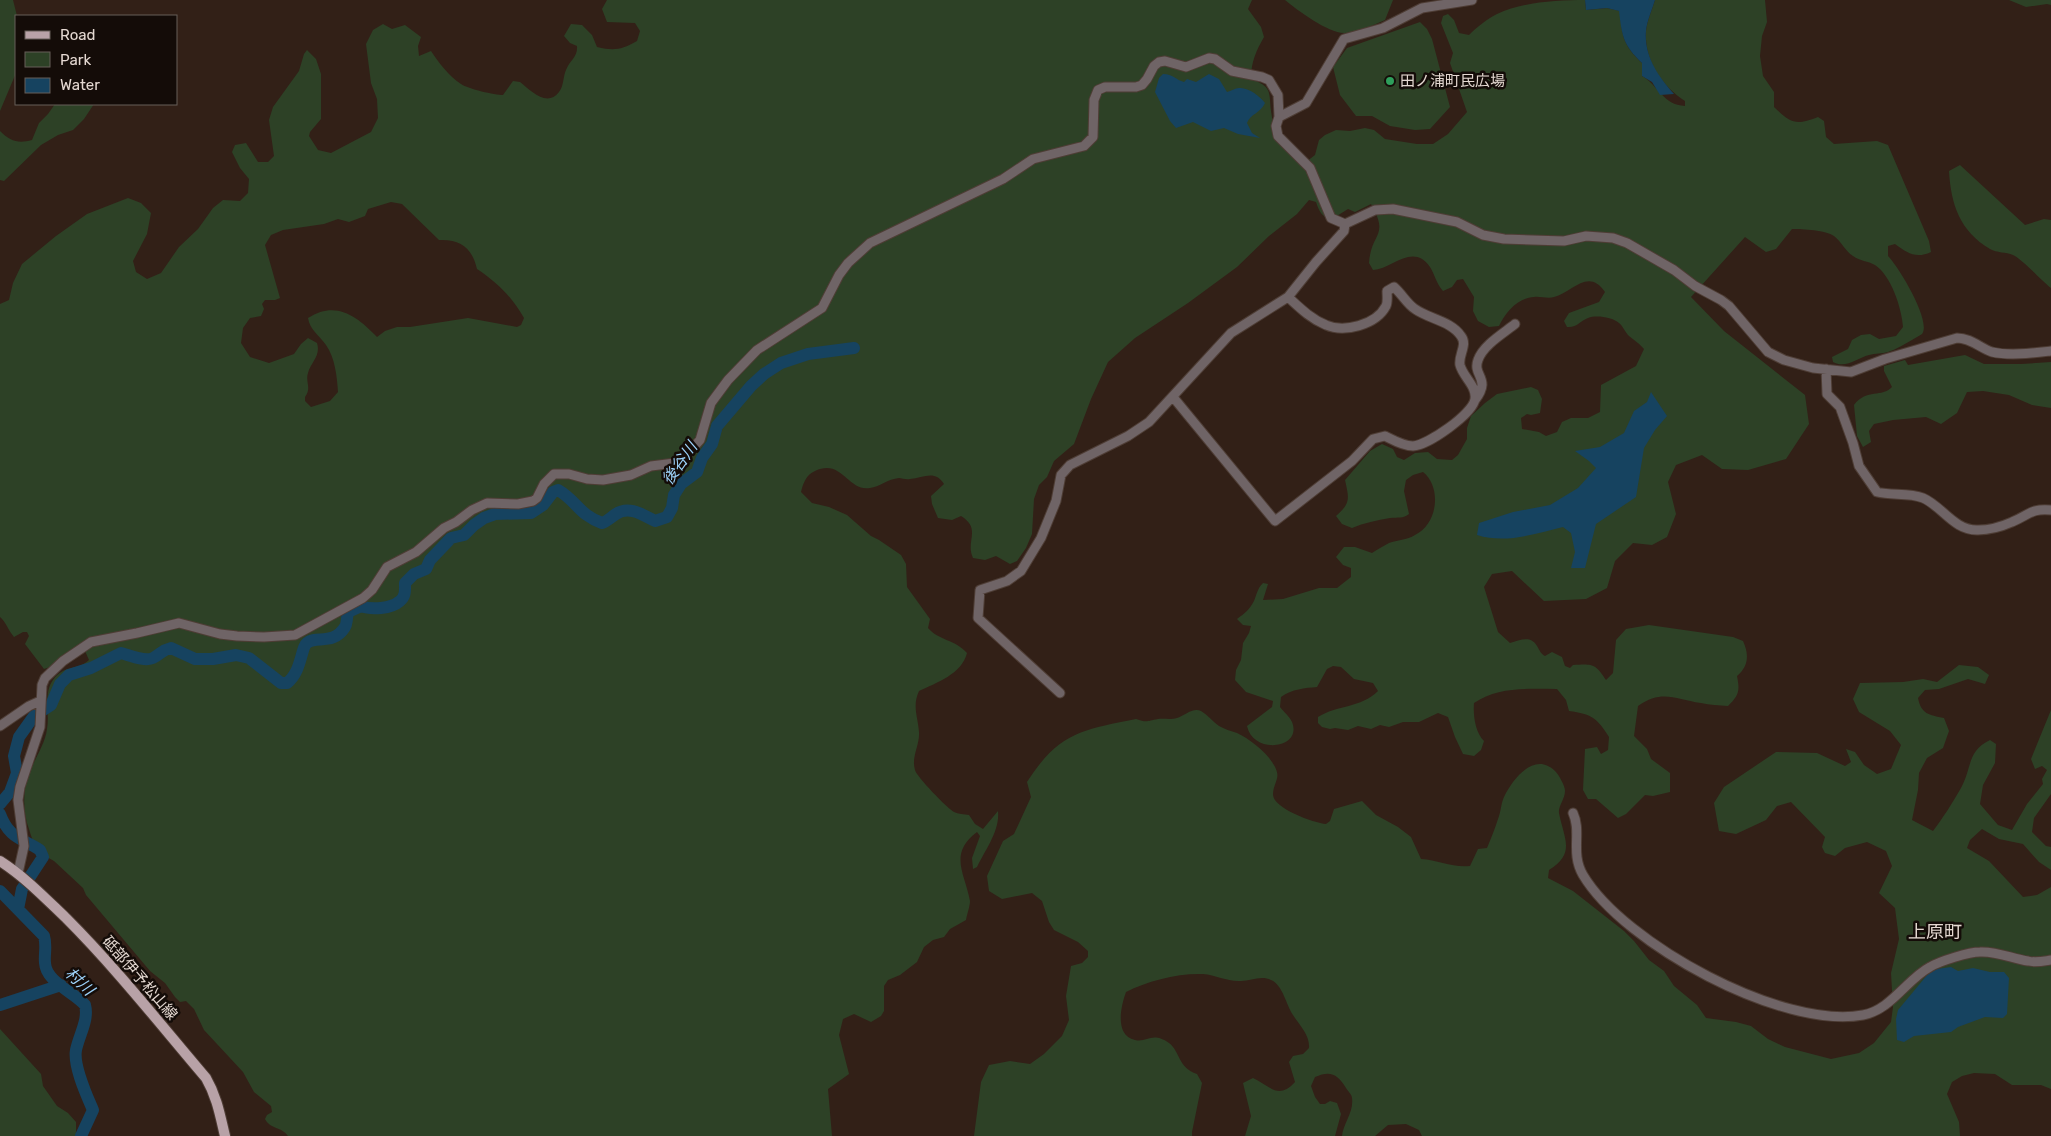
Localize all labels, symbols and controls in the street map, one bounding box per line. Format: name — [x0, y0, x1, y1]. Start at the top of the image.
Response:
legend — [15, 15, 178, 105]
text: Road — [60, 26, 96, 44]
text: Park — [60, 51, 91, 69]
place label: 田ノ浦町民広場 — [1400, 72, 1505, 90]
marker: 田ノ浦町民広場 — [1384, 75, 1396, 87]
text: Water — [60, 76, 100, 94]
water label: 後谷川 — [658, 437, 702, 488]
district label: 上原町 — [1908, 921, 1962, 943]
street label: 砥部伊予松山線 — [99, 932, 181, 1024]
water label: 村川 — [61, 964, 99, 1001]

